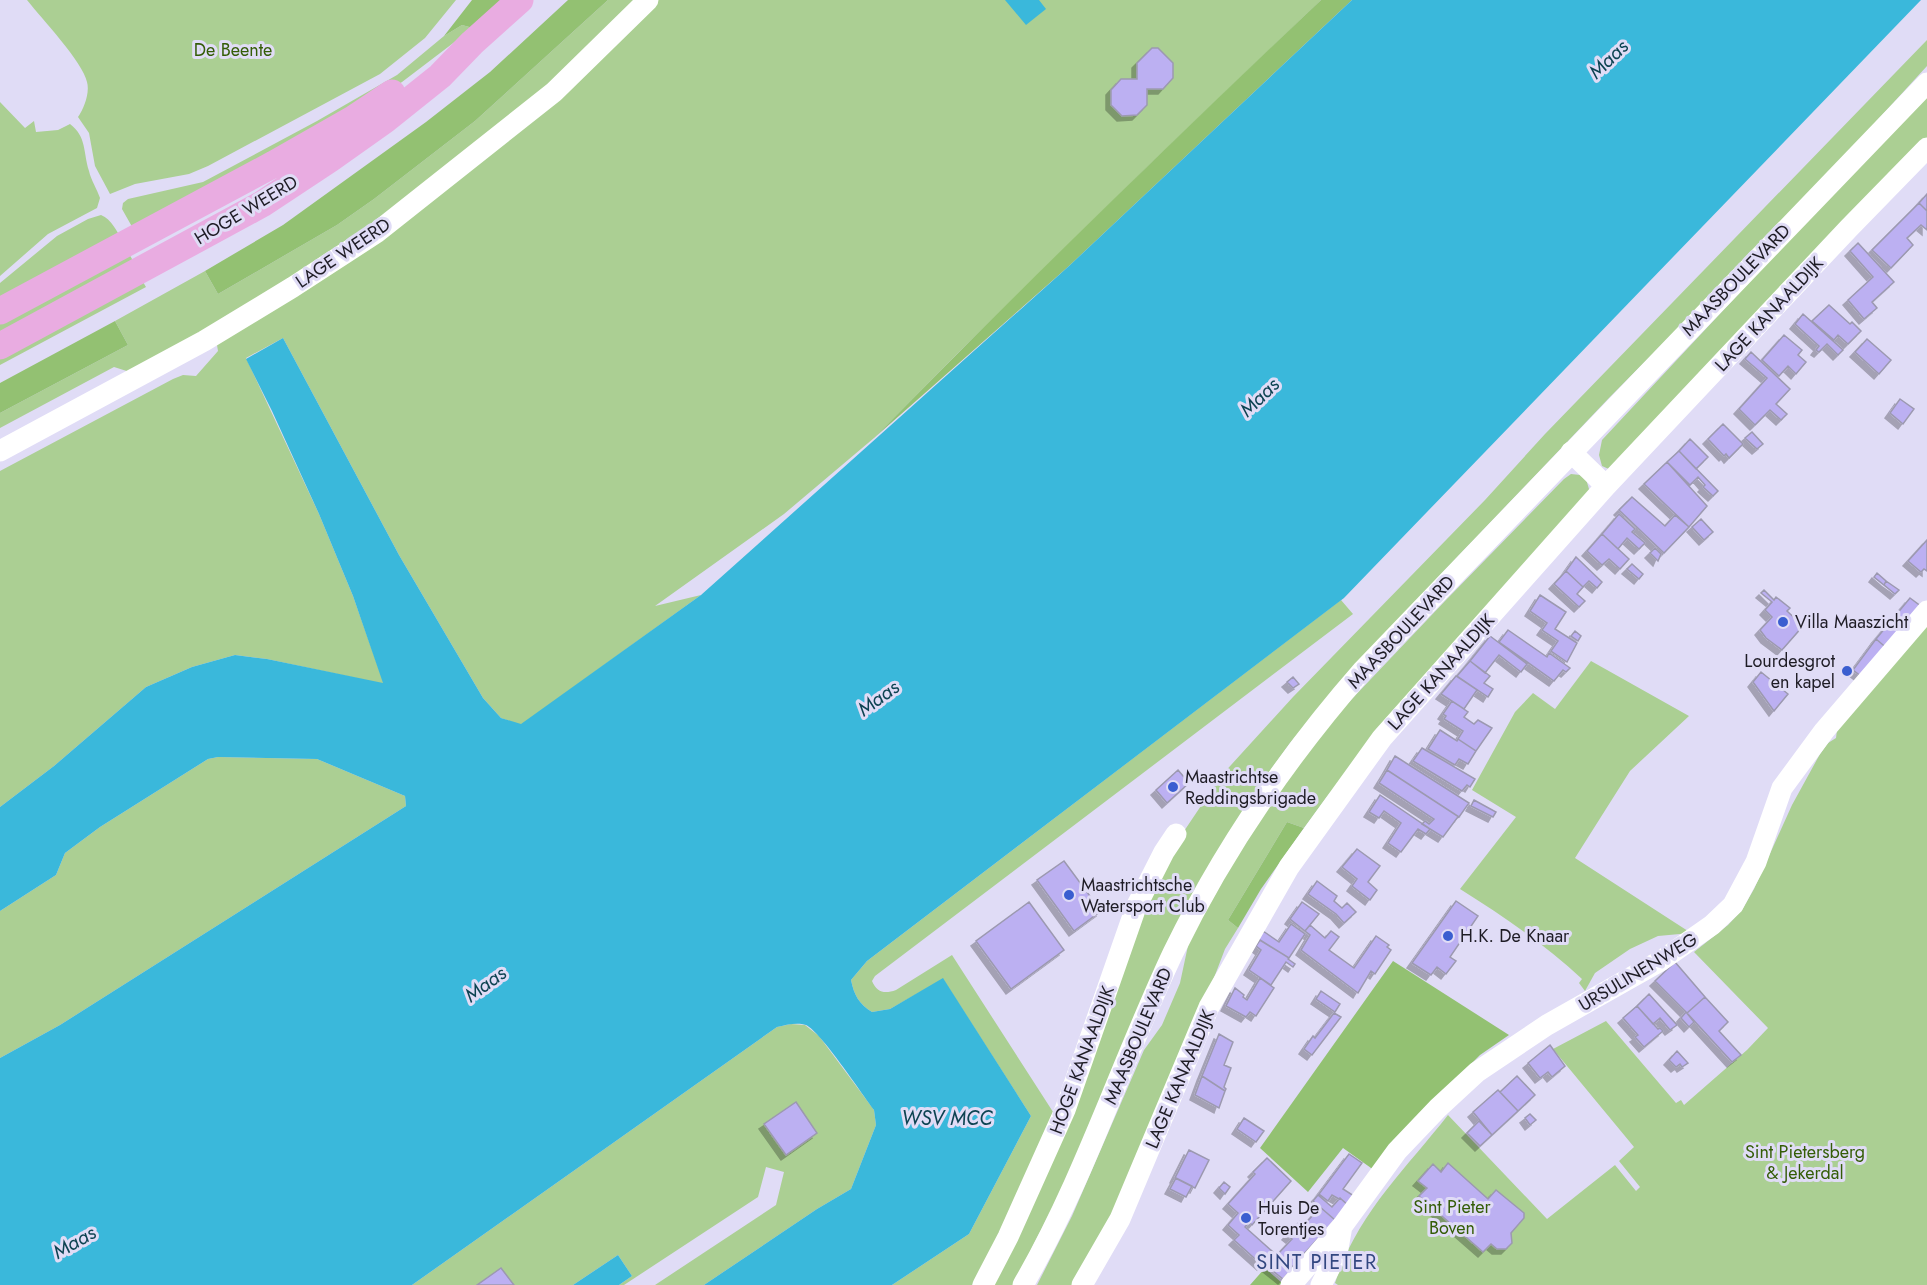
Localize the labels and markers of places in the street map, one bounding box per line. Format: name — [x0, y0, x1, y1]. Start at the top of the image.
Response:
place label: Villa Maaszicht — [1795, 609, 1909, 635]
marker: Villa Maaszicht — [1776, 615, 1790, 629]
place label: Lourdesgrot en kapel — [1744, 648, 1836, 695]
marker: Lourdesgrot en kapel — [1840, 664, 1854, 678]
place label: Maastrichtse Reddingsbrigade — [1185, 764, 1316, 811]
marker: Maastrichtse Reddingsbrigade — [1166, 780, 1180, 794]
place label: Maastrichtsche Watersport Club — [1081, 872, 1205, 919]
marker: Maastrichtsche Watersport Club — [1062, 888, 1076, 902]
place label: H.K. De Knaar — [1460, 923, 1570, 949]
marker: H.K. De Knaar — [1441, 929, 1455, 943]
place label: Huis De Torentjes — [1258, 1195, 1324, 1242]
marker: Huis De Torentjes — [1239, 1211, 1253, 1225]

